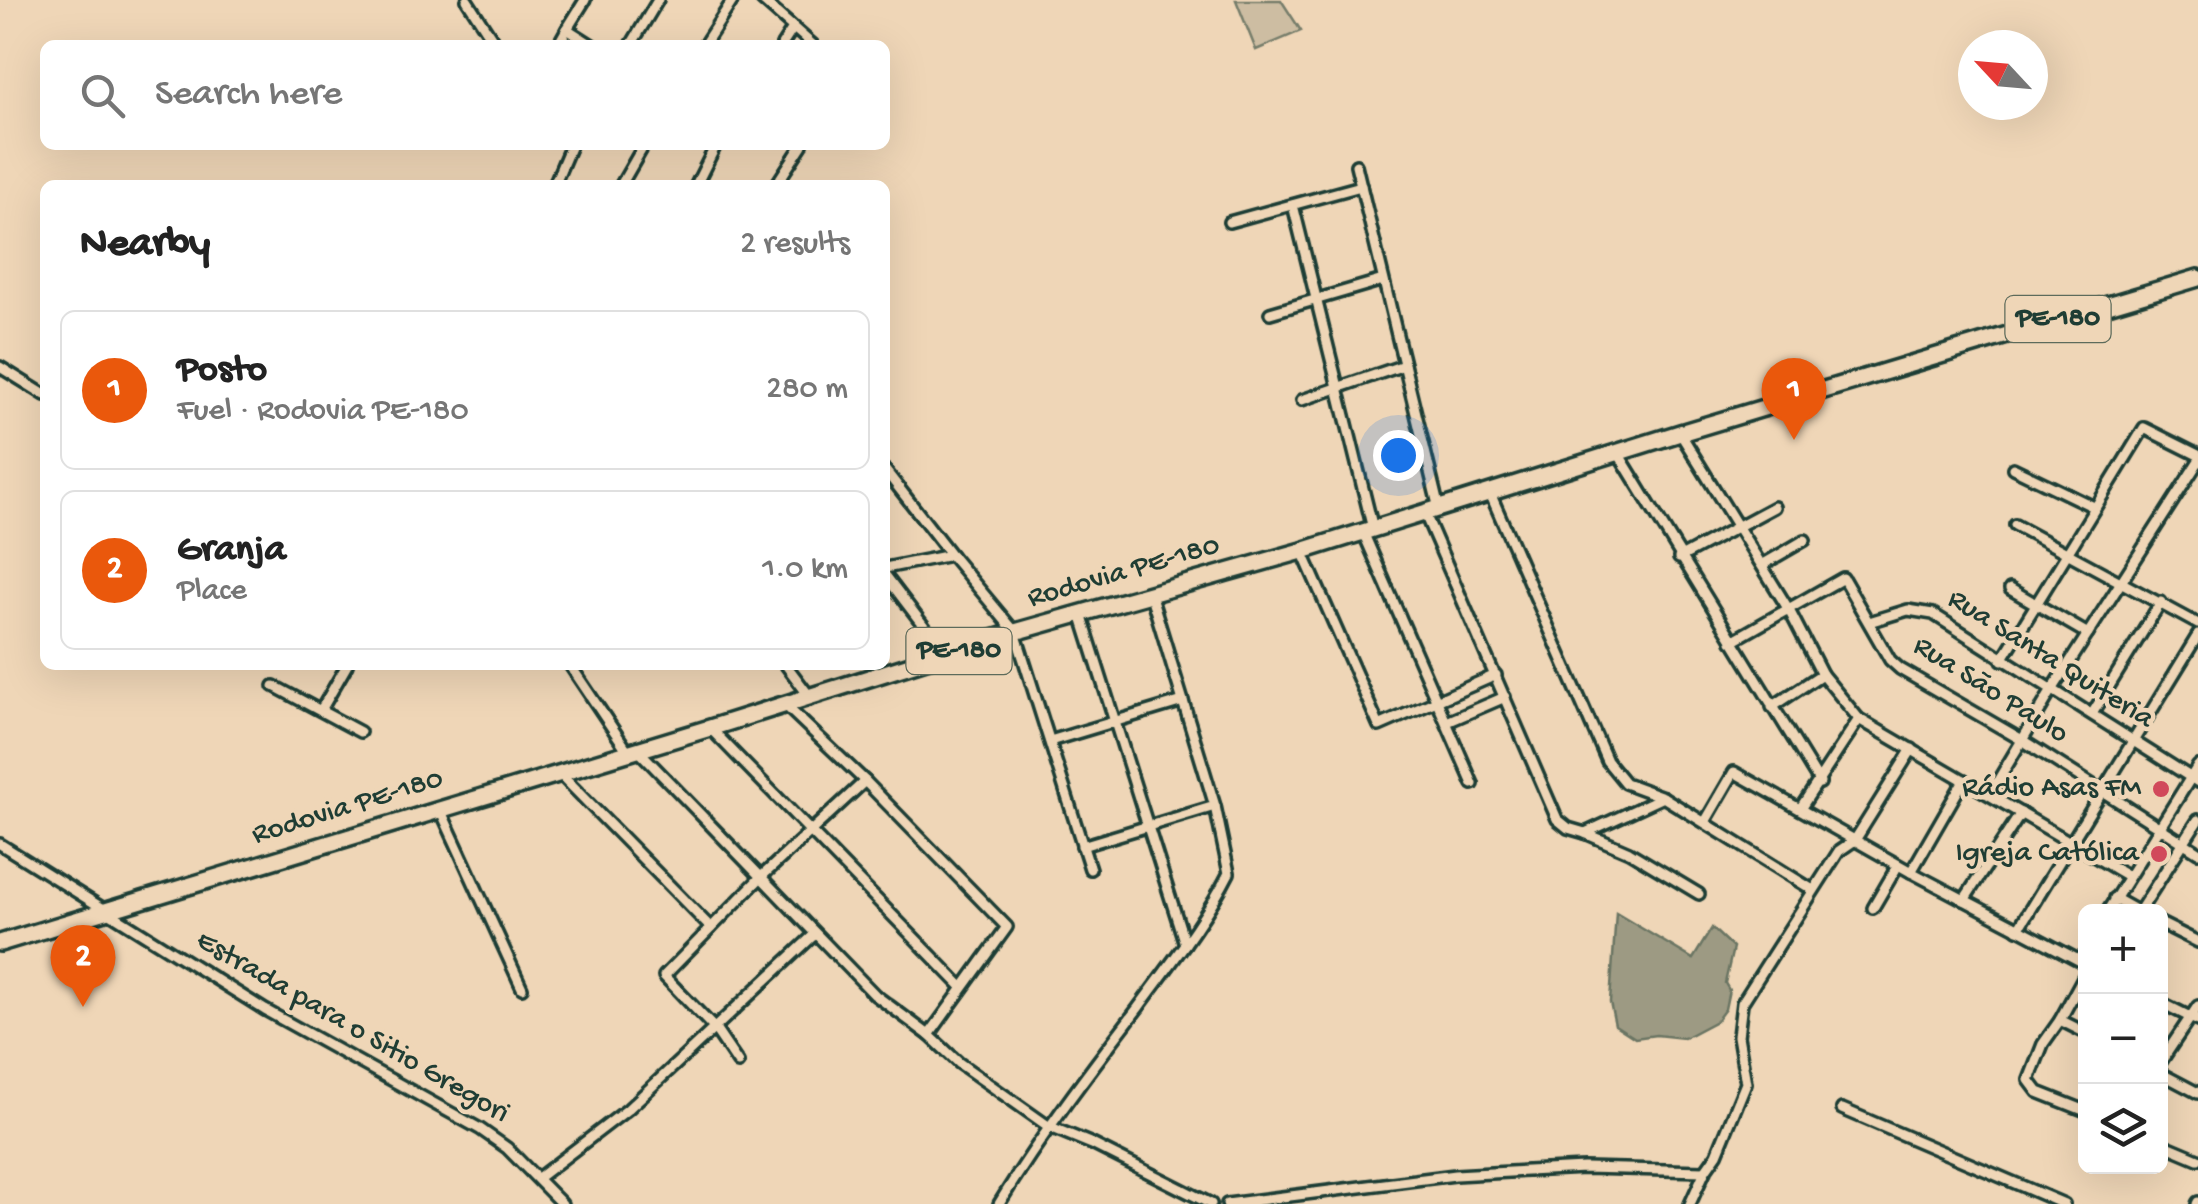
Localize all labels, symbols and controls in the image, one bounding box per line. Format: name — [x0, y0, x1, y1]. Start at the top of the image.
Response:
north arrow — [1958, 30, 2048, 120]
search box — [40, 40, 890, 150]
icon: search — [75, 68, 130, 123]
text: Search here — [155, 73, 342, 117]
text: Nearby — [80, 221, 210, 270]
text: 2 results — [740, 226, 850, 264]
road number: PE-180 — [2006, 296, 2110, 342]
text: Posto — [177, 349, 267, 393]
pin: 1 — [1762, 358, 1826, 440]
text: 1 — [108, 371, 121, 409]
text: 280 m — [766, 371, 848, 409]
text: Fuel · Rodovia PE-180 — [177, 393, 469, 431]
your location — [1373, 430, 1424, 481]
text: Granja — [177, 529, 286, 573]
street label: Rodovia PE-180 — [1024, 529, 1224, 617]
text: 2 — [107, 551, 122, 589]
text: 1.0 km — [762, 551, 848, 589]
text: Place — [177, 573, 247, 611]
street label: Rua Santa Quiteria — [1940, 582, 2161, 738]
road number: PE-180 — [906, 628, 1012, 674]
street label: Rua São Paulo — [1906, 629, 2074, 753]
street label: Rodovia PE-180 — [248, 762, 448, 854]
place label: Rádio Asas FM — [1962, 772, 2141, 807]
marker: Rádio Asas FM — [2150, 778, 2172, 800]
place label: Igreja Católica — [1955, 837, 2140, 872]
marker: Igreja Católica — [2148, 843, 2170, 865]
map controls — [2078, 904, 2168, 1174]
button: + — [2078, 904, 2168, 994]
pin: 2 — [51, 924, 116, 1007]
street label: Estrada para o Sitio Gregori — [189, 924, 515, 1132]
button: − — [2078, 994, 2168, 1084]
button: layers — [2078, 1084, 2168, 1174]

